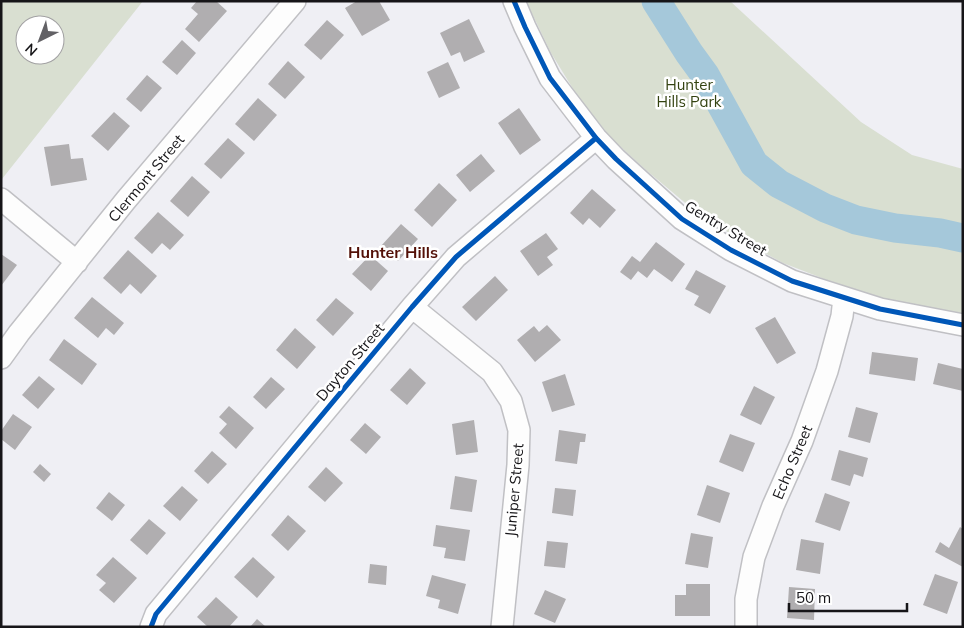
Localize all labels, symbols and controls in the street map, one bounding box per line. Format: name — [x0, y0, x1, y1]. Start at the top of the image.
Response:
north arrow — [15, 15, 65, 65]
text: N — [21, 39, 41, 60]
park label: Hunter Hills Park — [656, 75, 722, 111]
street label: Clermont Street — [104, 130, 188, 226]
street label: Gentry Street — [681, 196, 771, 260]
district label: Hunter Hills — [348, 242, 438, 262]
street label: Dayton Street — [312, 319, 388, 405]
street label: Echo Street — [768, 422, 816, 502]
street label: Juniper Street — [500, 442, 528, 538]
scale bar — [789, 580, 906, 612]
text: 50 m — [796, 588, 831, 607]

